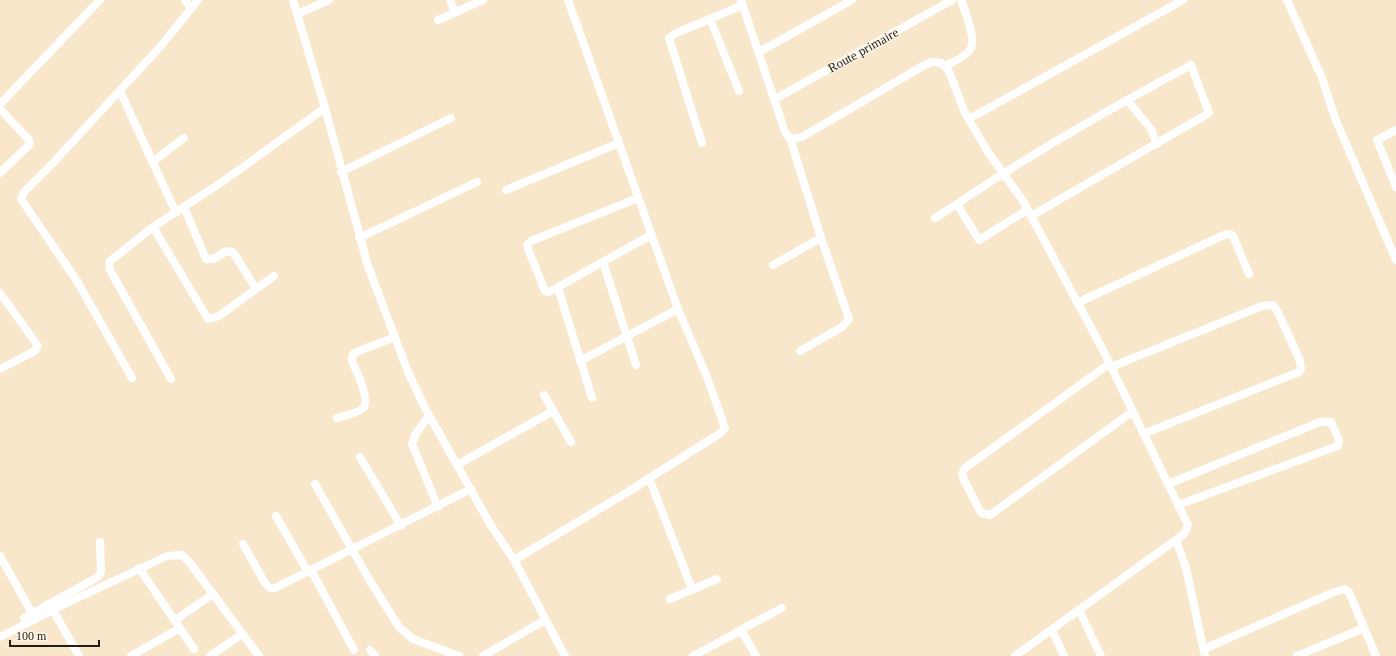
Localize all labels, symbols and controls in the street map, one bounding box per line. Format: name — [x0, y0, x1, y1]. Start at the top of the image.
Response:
street label: Route primaire — [825, 24, 901, 76]
scale bar — [10, 622, 99, 648]
text: 100 m — [16, 629, 47, 643]

